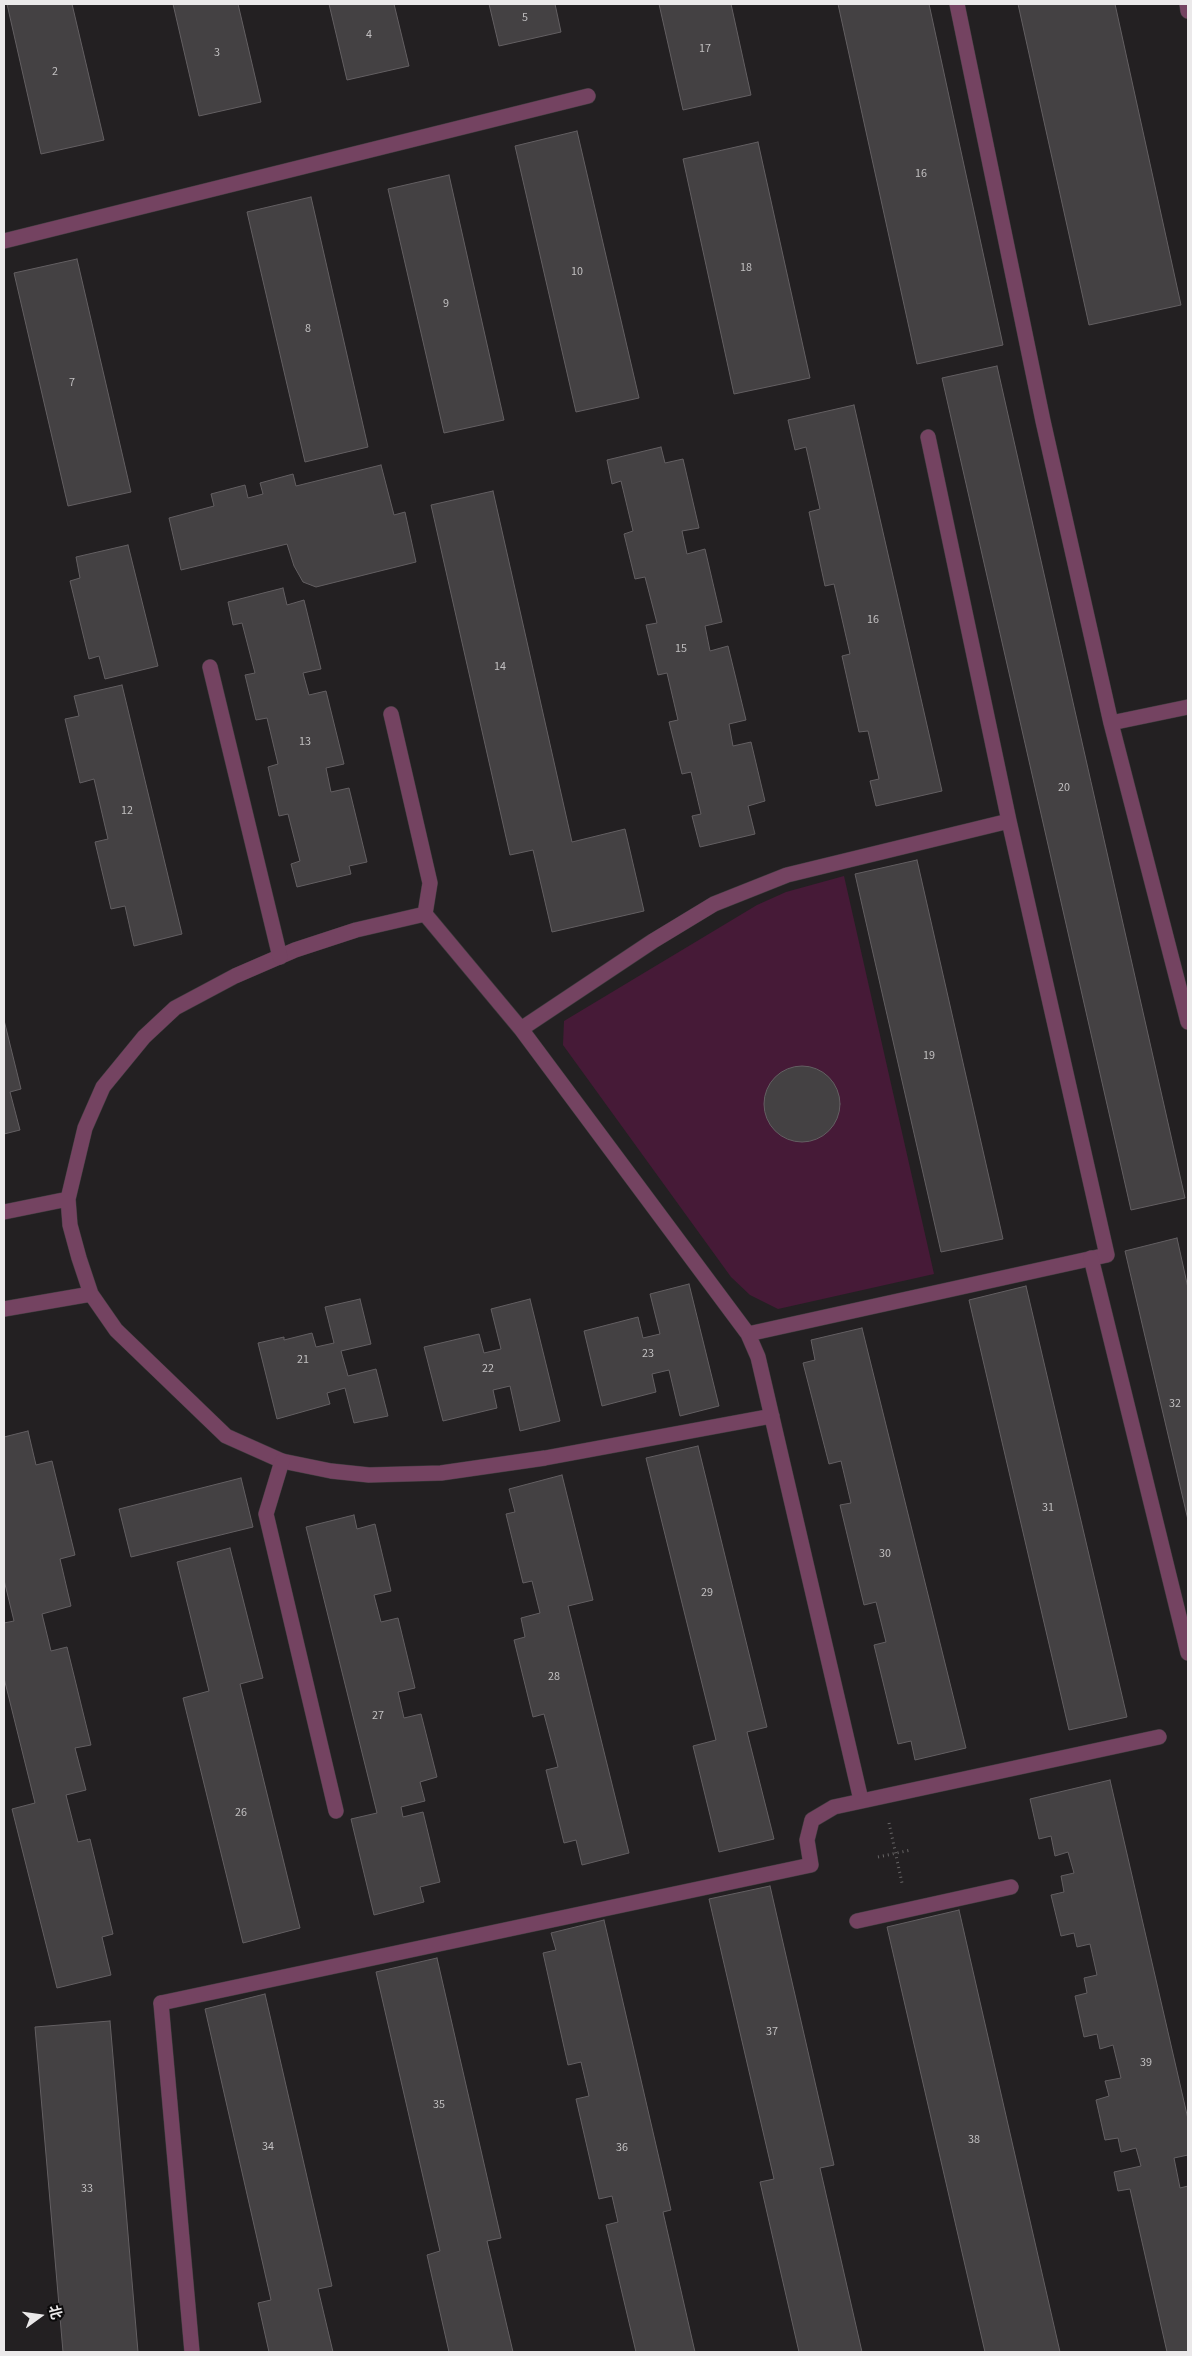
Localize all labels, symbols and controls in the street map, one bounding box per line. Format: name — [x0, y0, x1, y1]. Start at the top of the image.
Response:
house number: 5 — [522, 11, 528, 25]
house number: 4 — [366, 28, 372, 42]
house number: 17 — [699, 42, 711, 56]
house number: 3 — [214, 46, 220, 60]
house number: 2 — [52, 65, 58, 79]
house number: 16 — [915, 167, 927, 181]
house number: 18 — [740, 261, 752, 275]
house number: 10 — [571, 265, 583, 279]
house number: 9 — [443, 297, 449, 311]
house number: 8 — [305, 322, 311, 336]
house number: 7 — [69, 376, 75, 390]
house number: 16 — [867, 613, 879, 627]
house number: 15 — [675, 642, 687, 656]
house number: 14 — [494, 660, 506, 674]
house number: 13 — [299, 735, 311, 749]
house number: 20 — [1058, 781, 1070, 795]
house number: 12 — [121, 804, 133, 818]
house number: 19 — [923, 1049, 935, 1063]
house number: 23 — [642, 1347, 654, 1361]
house number: 21 — [297, 1353, 309, 1367]
house number: 22 — [482, 1362, 494, 1376]
house number: 32 — [1169, 1397, 1181, 1411]
house number: 31 — [1042, 1501, 1054, 1515]
house number: 30 — [879, 1547, 891, 1561]
house number: 29 — [701, 1586, 713, 1600]
house number: 28 — [548, 1670, 560, 1684]
house number: 27 — [372, 1709, 384, 1723]
house number: 26 — [235, 1806, 247, 1820]
house number: 37 — [766, 2025, 778, 2039]
house number: 39 — [1140, 2056, 1152, 2070]
house number: 35 — [433, 2098, 445, 2112]
house number: 38 — [968, 2133, 980, 2147]
house number: 34 — [262, 2140, 274, 2154]
house number: 36 — [616, 2141, 628, 2155]
house number: 33 — [81, 2182, 93, 2196]
north arrow — [15, 2291, 65, 2341]
text: 北 — [43, 2303, 66, 2322]

